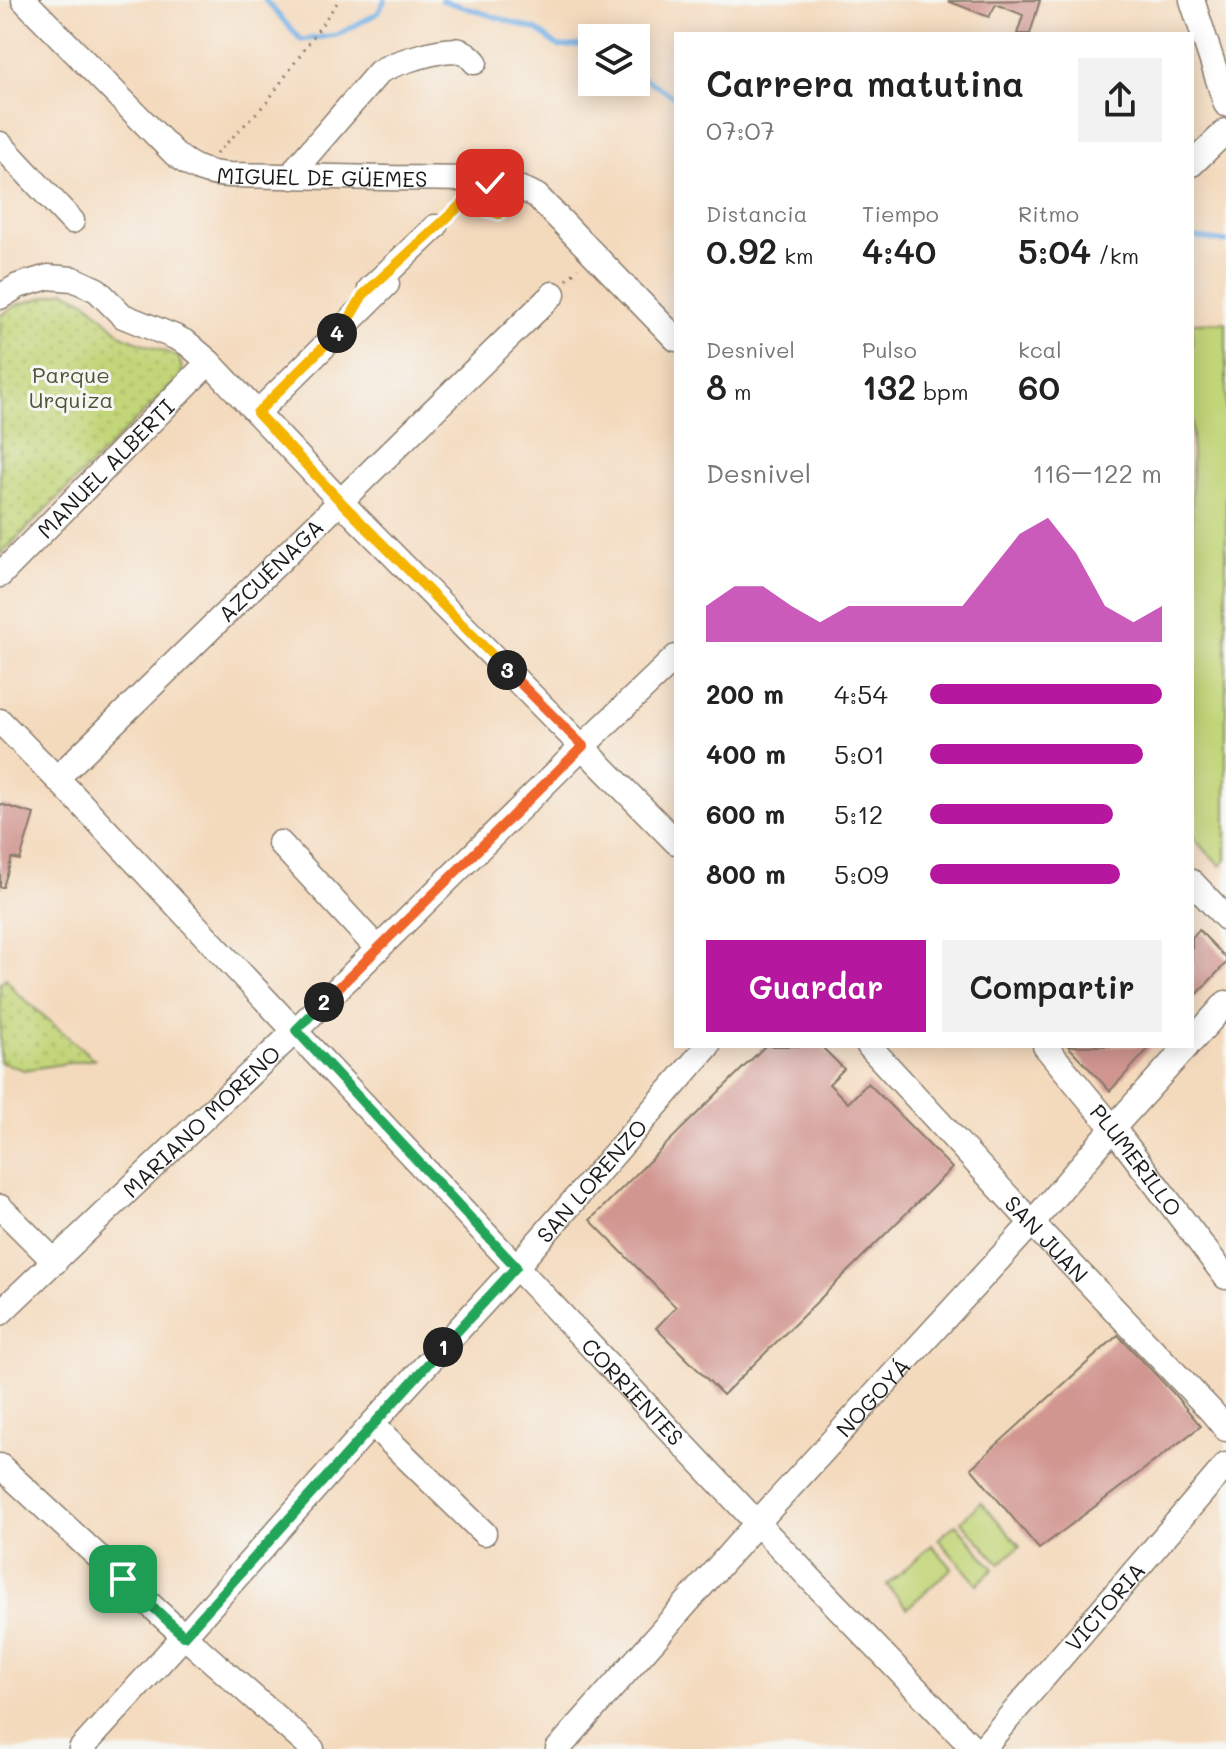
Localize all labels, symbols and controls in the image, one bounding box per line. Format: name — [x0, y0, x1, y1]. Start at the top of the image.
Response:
map controls — [578, 24, 650, 96]
button: layers — [578, 24, 650, 96]
button: share — [1078, 58, 1162, 142]
text: Carrera matutina — [706, 59, 1024, 106]
text: 07:07 — [706, 113, 775, 147]
pin — [456, 149, 524, 217]
street label: MIGUEL DE GÜEMES — [216, 160, 427, 193]
icon: check — [468, 161, 512, 205]
text: Distancia — [706, 199, 808, 228]
text: Tiempo — [862, 199, 939, 228]
text: Ritmo — [1018, 199, 1079, 228]
text: 0.92 — [706, 228, 777, 273]
text: 4:40 — [862, 228, 936, 273]
text: 5:04 — [1018, 228, 1091, 273]
text: km — [777, 241, 813, 270]
text: /km — [1091, 241, 1139, 270]
pin: 4 — [317, 313, 357, 353]
text: 4 — [330, 318, 344, 347]
text: Desnivel — [706, 335, 795, 364]
text: Pulso — [862, 335, 917, 364]
text: kcal — [1018, 335, 1062, 364]
park label: Parque Urquiza — [29, 360, 113, 414]
text: 8 — [706, 364, 727, 409]
text: 132 — [862, 364, 916, 409]
text: 60 — [1018, 364, 1060, 409]
text: m — [727, 377, 752, 406]
text: bpm — [916, 377, 968, 406]
street label: MANUEL ALBERTI — [30, 392, 180, 544]
text: Desnivel — [706, 456, 811, 490]
text: 116–122 m — [1032, 456, 1162, 490]
street label: AZCUÉNAGA — [211, 512, 329, 628]
pin: 3 — [487, 650, 527, 690]
text: 3 — [500, 655, 514, 684]
text: 200 m — [706, 677, 784, 711]
text: 4:54 — [834, 677, 888, 711]
text: 400 m — [706, 737, 786, 771]
text: 5:01 — [834, 737, 885, 771]
text: 600 m — [706, 797, 785, 831]
text: 5:12 — [834, 797, 883, 831]
text: 800 m — [706, 857, 786, 891]
text: 5:09 — [834, 857, 889, 891]
button: Guardar — [706, 940, 926, 1032]
button: Compartir — [942, 940, 1162, 1032]
pin: 2 — [304, 982, 344, 1022]
text: 2 — [318, 987, 330, 1016]
street label: MARIANO MORENO — [116, 1039, 286, 1203]
street label: PLUMERILLO — [1084, 1097, 1189, 1222]
street label: SAN LORENZO — [529, 1112, 653, 1248]
street label: SAN JUAN — [999, 1189, 1095, 1288]
pin: 1 — [423, 1327, 463, 1367]
street label: CORRIENTES — [576, 1331, 691, 1451]
text: 1 — [438, 1332, 448, 1361]
street label: NOGOYÁ — [829, 1351, 916, 1443]
pin — [89, 1545, 157, 1613]
street label: VICTORIA — [1058, 1556, 1151, 1657]
icon: arrive — [101, 1557, 145, 1601]

